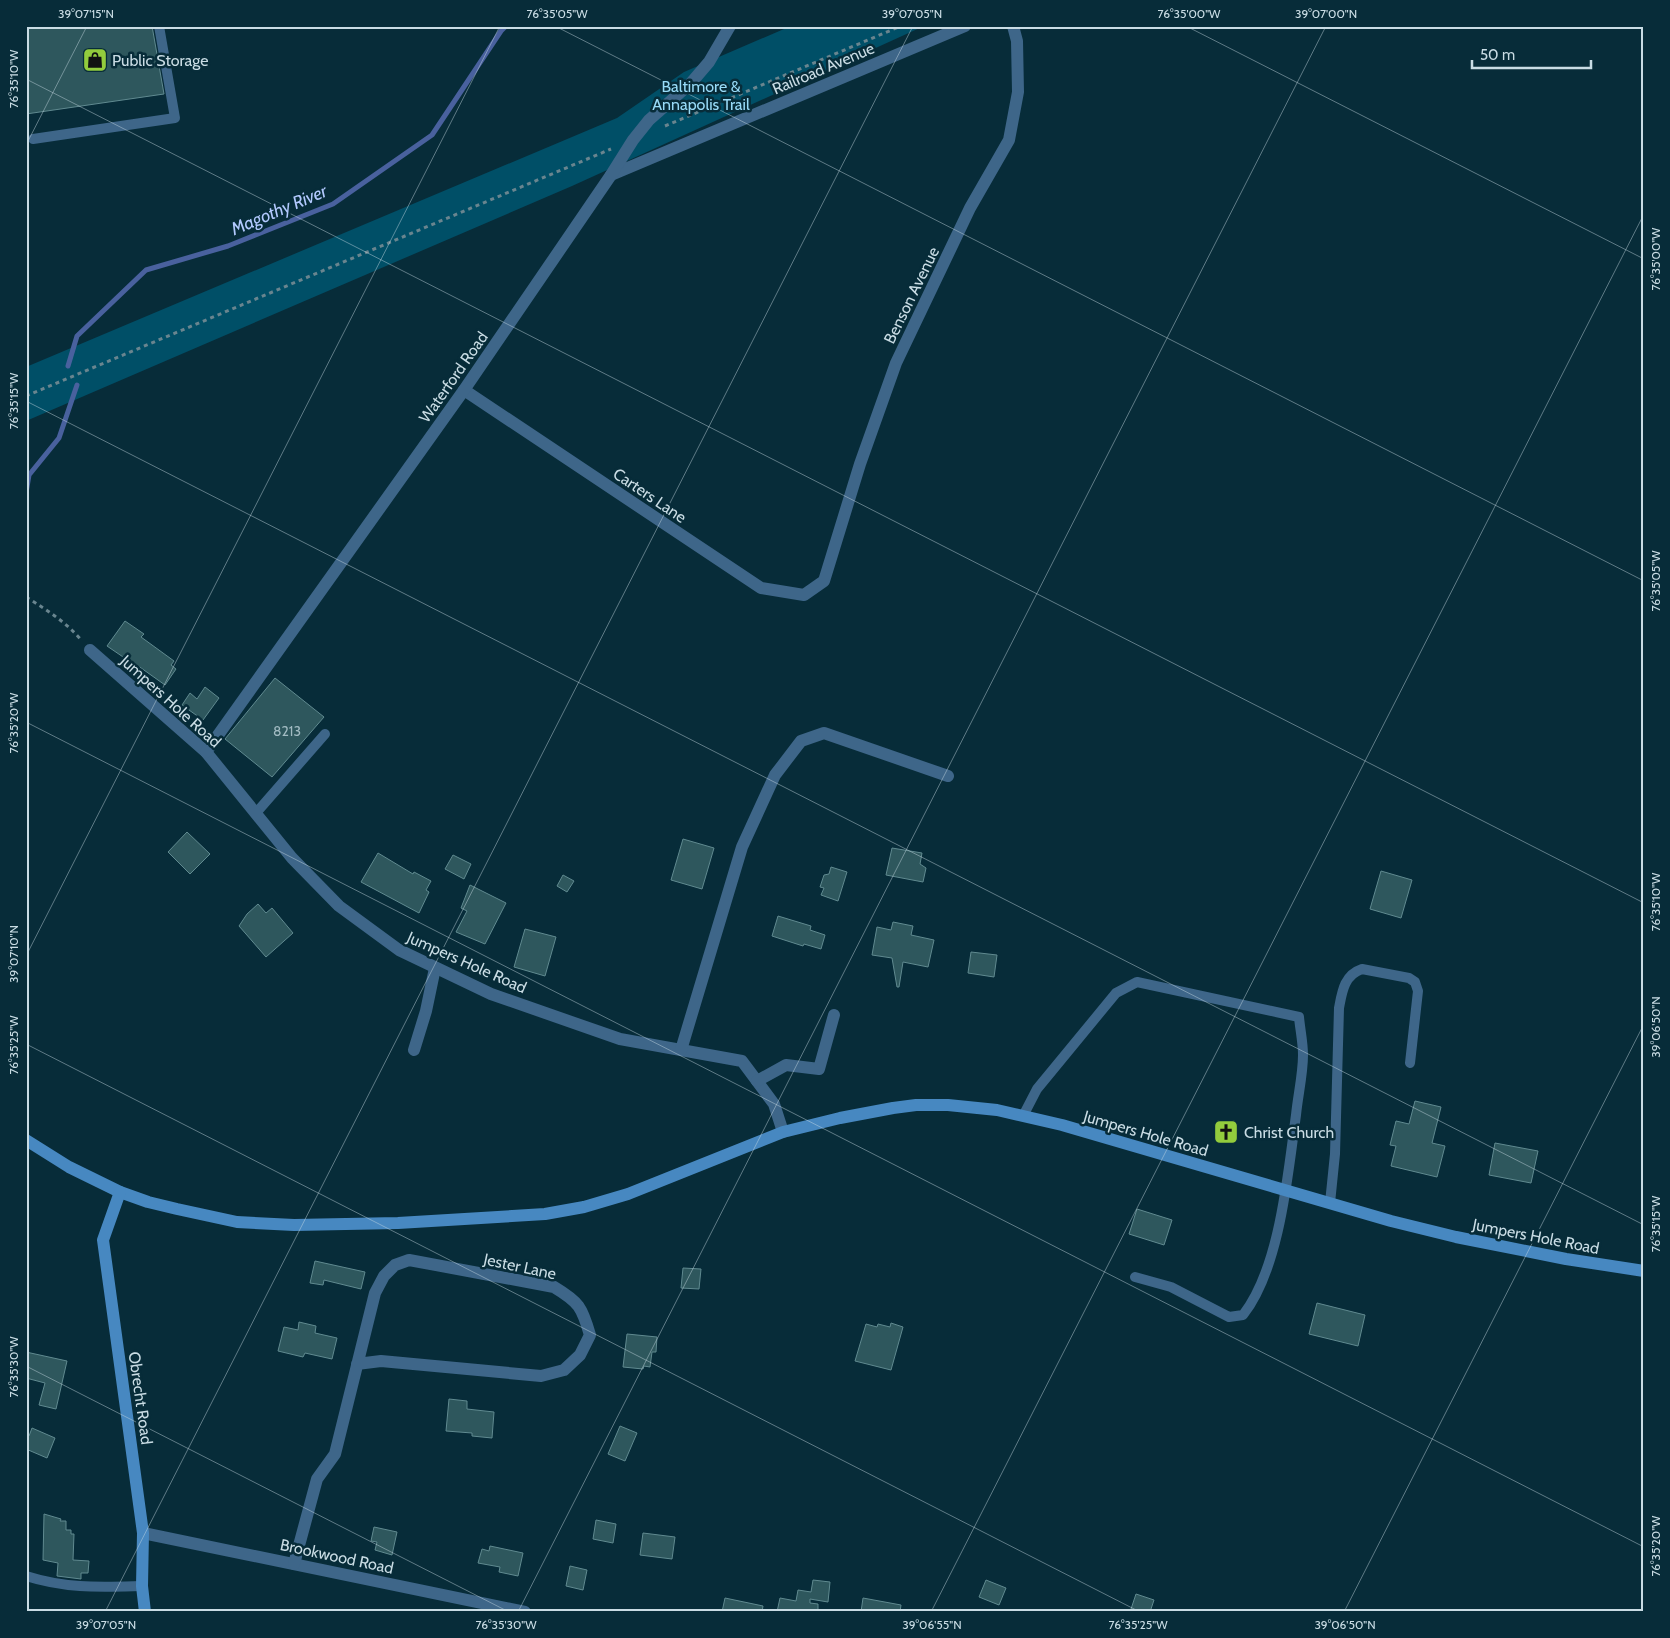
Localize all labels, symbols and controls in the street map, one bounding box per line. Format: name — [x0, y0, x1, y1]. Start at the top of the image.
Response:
text: 39°07'15"N — [58, 6, 114, 21]
text: 76°35'05"W — [526, 6, 588, 21]
text: 39°07'05"N — [882, 6, 942, 21]
text: 76°35'00"W — [1158, 6, 1221, 21]
text: 39°07'00"N — [1295, 6, 1357, 21]
street label: Railroad Avenue — [769, 38, 877, 98]
scale bar — [1472, 38, 1591, 70]
text: 50 m — [1480, 46, 1515, 64]
shop icon: Public Storage — [82, 47, 108, 73]
text: 76°35'10"W — [6, 49, 21, 108]
place label: Public Storage — [112, 51, 208, 70]
park label: Baltimore & Annapolis Trail — [652, 77, 750, 114]
water label: Magothy River — [227, 179, 332, 241]
text: 76°35'00"W — [1648, 227, 1663, 290]
street label: Benson Avenue — [880, 244, 943, 347]
street label: Waterford Road — [415, 328, 492, 426]
text: 76°35'15"W — [6, 372, 21, 429]
street label: Carters Lane — [609, 464, 690, 527]
text: 76°35'05"W — [1648, 550, 1663, 612]
street label: Jumpers Hole Road — [116, 651, 225, 752]
text: 76°35'20"W — [6, 692, 21, 753]
house number: 8213 — [273, 722, 301, 740]
text: 76°35'10"W — [1648, 872, 1663, 931]
text: 39°07'10"N — [6, 925, 21, 983]
street label: Jumpers Hole Road — [403, 927, 529, 997]
text: 39°06'50"N — [1648, 996, 1663, 1058]
text: 76°35'25"W — [6, 1015, 21, 1074]
street label: Jumpers Hole Road — [1080, 1106, 1210, 1160]
church icon: Christ Church — [1213, 1119, 1239, 1145]
place label: Christ Church — [1244, 1123, 1334, 1142]
text: 76°35'15"W — [1648, 1195, 1663, 1252]
street label: Jumpers Hole Road — [1470, 1215, 1601, 1258]
street label: Jester Lane — [481, 1249, 558, 1283]
text: 76°35'30"W — [6, 1336, 21, 1398]
street label: Obrecht Road — [125, 1350, 156, 1446]
text: 76°35'20"W — [1648, 1515, 1663, 1576]
street label: Brookwood Road — [278, 1535, 395, 1578]
text: 39°07'05"N — [76, 1617, 136, 1632]
text: 76°35'30"W — [475, 1617, 537, 1632]
text: 39°06'55"N — [902, 1617, 962, 1632]
text: 76°35'25"W — [1109, 1617, 1168, 1632]
text: 39°06'50"N — [1314, 1617, 1376, 1632]

